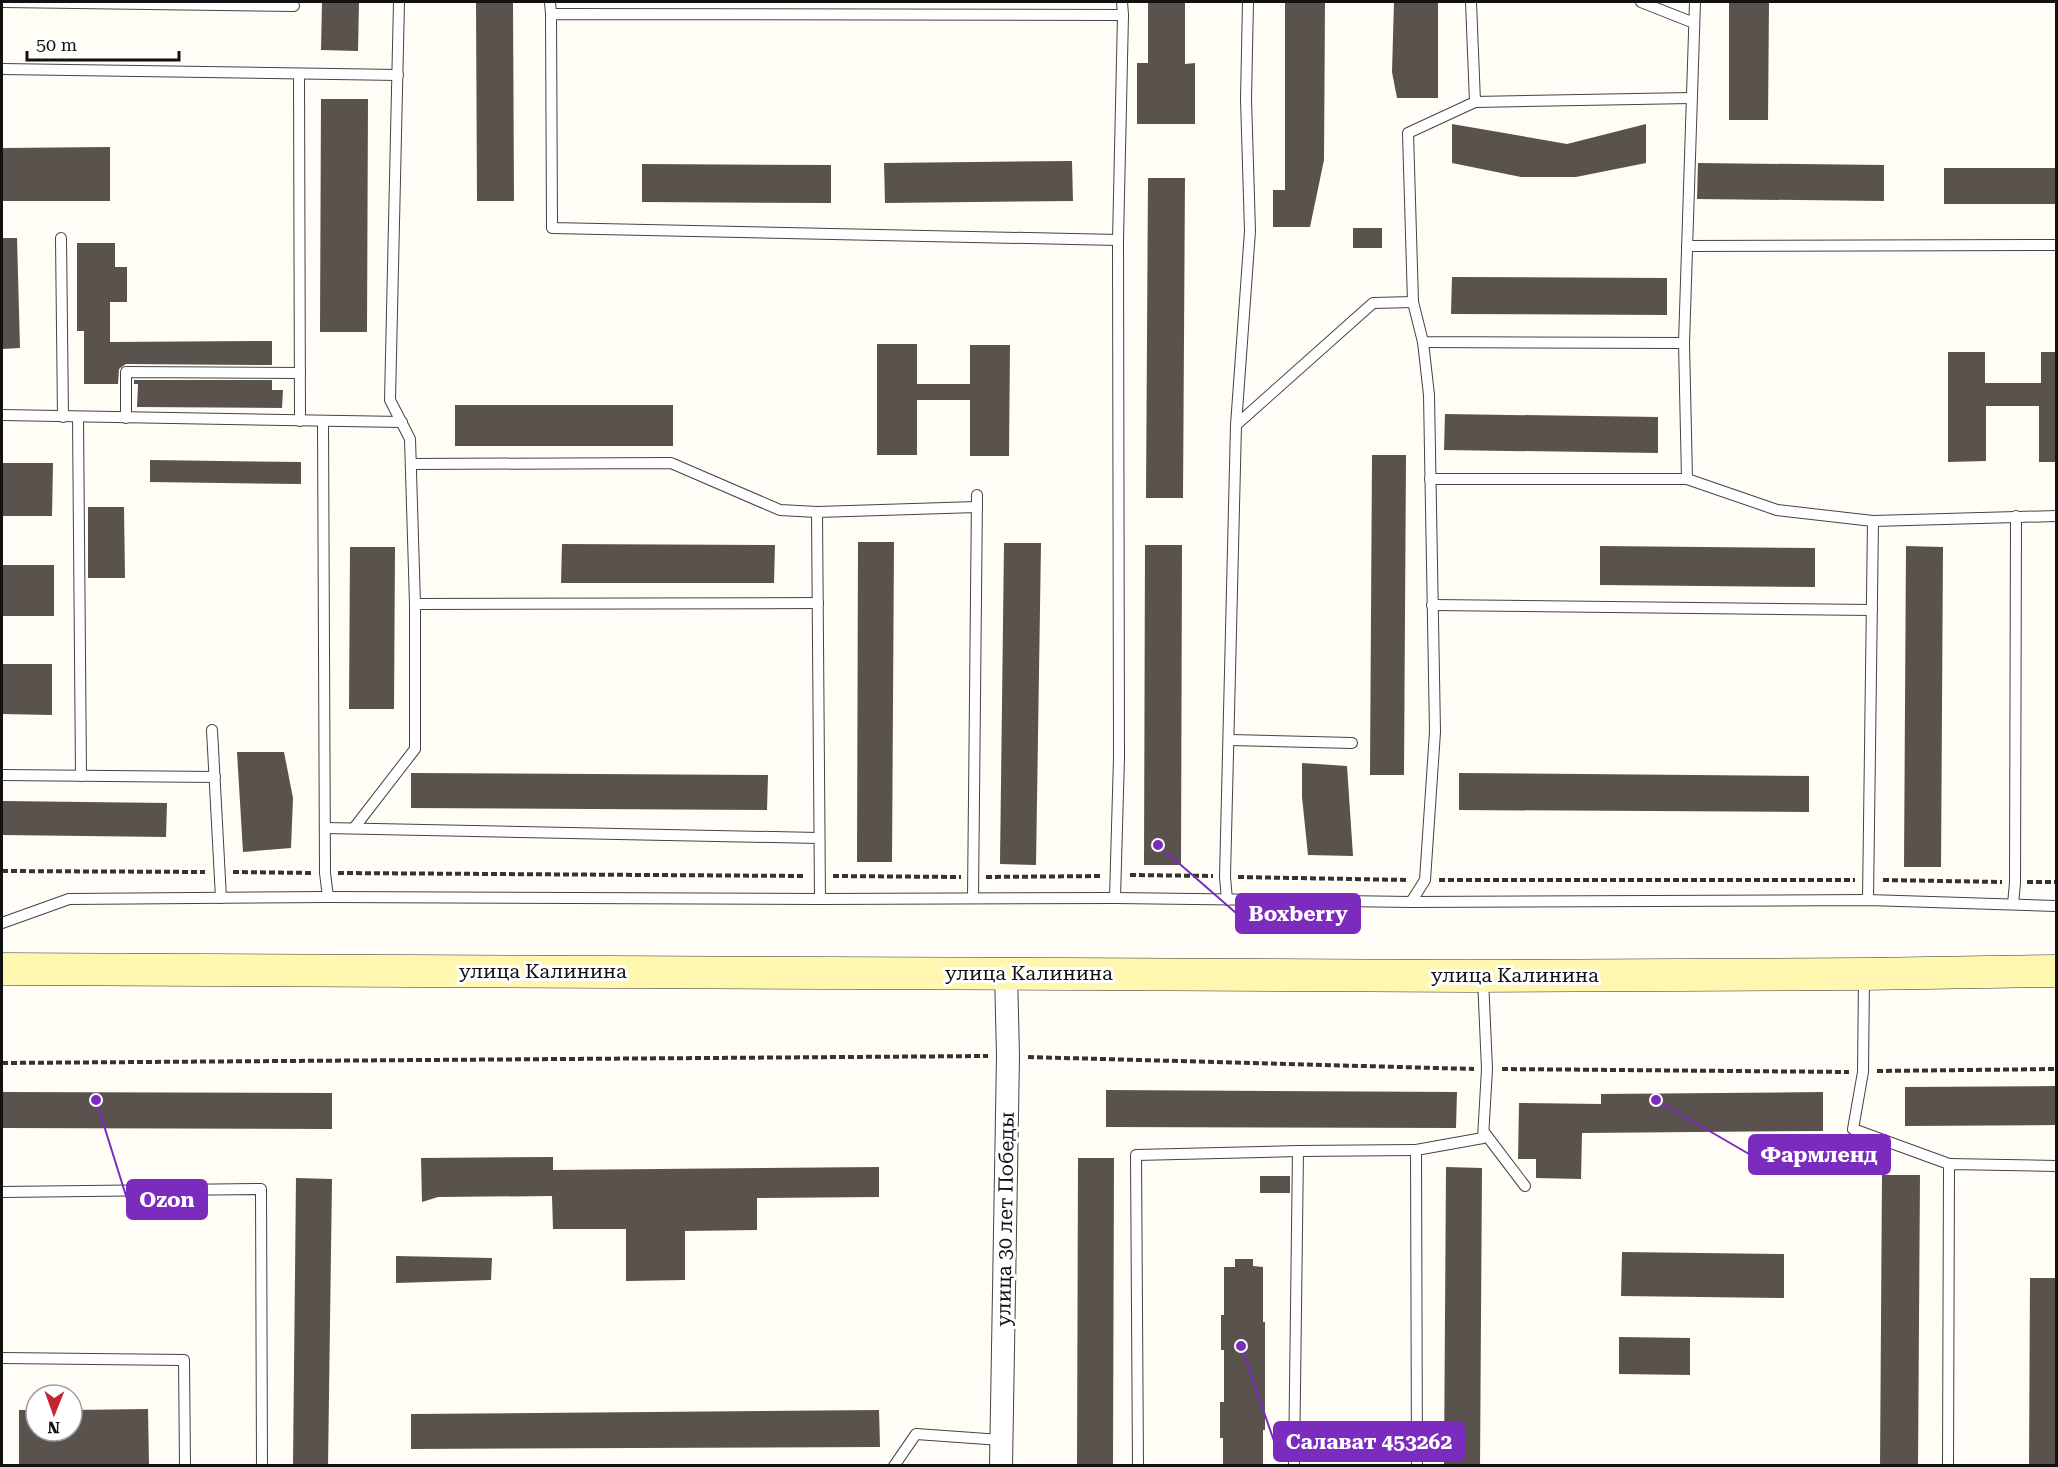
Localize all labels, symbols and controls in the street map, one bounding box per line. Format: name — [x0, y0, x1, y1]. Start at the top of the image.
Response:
scale bar — [27, 24, 178, 62]
text: 50 m — [36, 34, 77, 55]
callout: Boxberry — [1236, 894, 1360, 933]
text: Boxberry — [1248, 902, 1348, 926]
street label: улица Калинина — [459, 959, 627, 983]
street label: улица Калинина — [945, 961, 1113, 985]
street label: улица Калинина — [1431, 963, 1599, 987]
street label: улица 30 лет Победы — [991, 1112, 1019, 1326]
callout: Фармленд — [1749, 1135, 1890, 1174]
text: Фармленд — [1760, 1143, 1878, 1167]
callout: Ozon — [127, 1180, 207, 1219]
text: Ozon — [139, 1188, 195, 1212]
north arrow — [24, 1383, 84, 1443]
text: N — [47, 1418, 60, 1437]
callout: Салават 453262 — [1274, 1422, 1464, 1461]
text: Салават 453262 — [1286, 1430, 1452, 1454]

